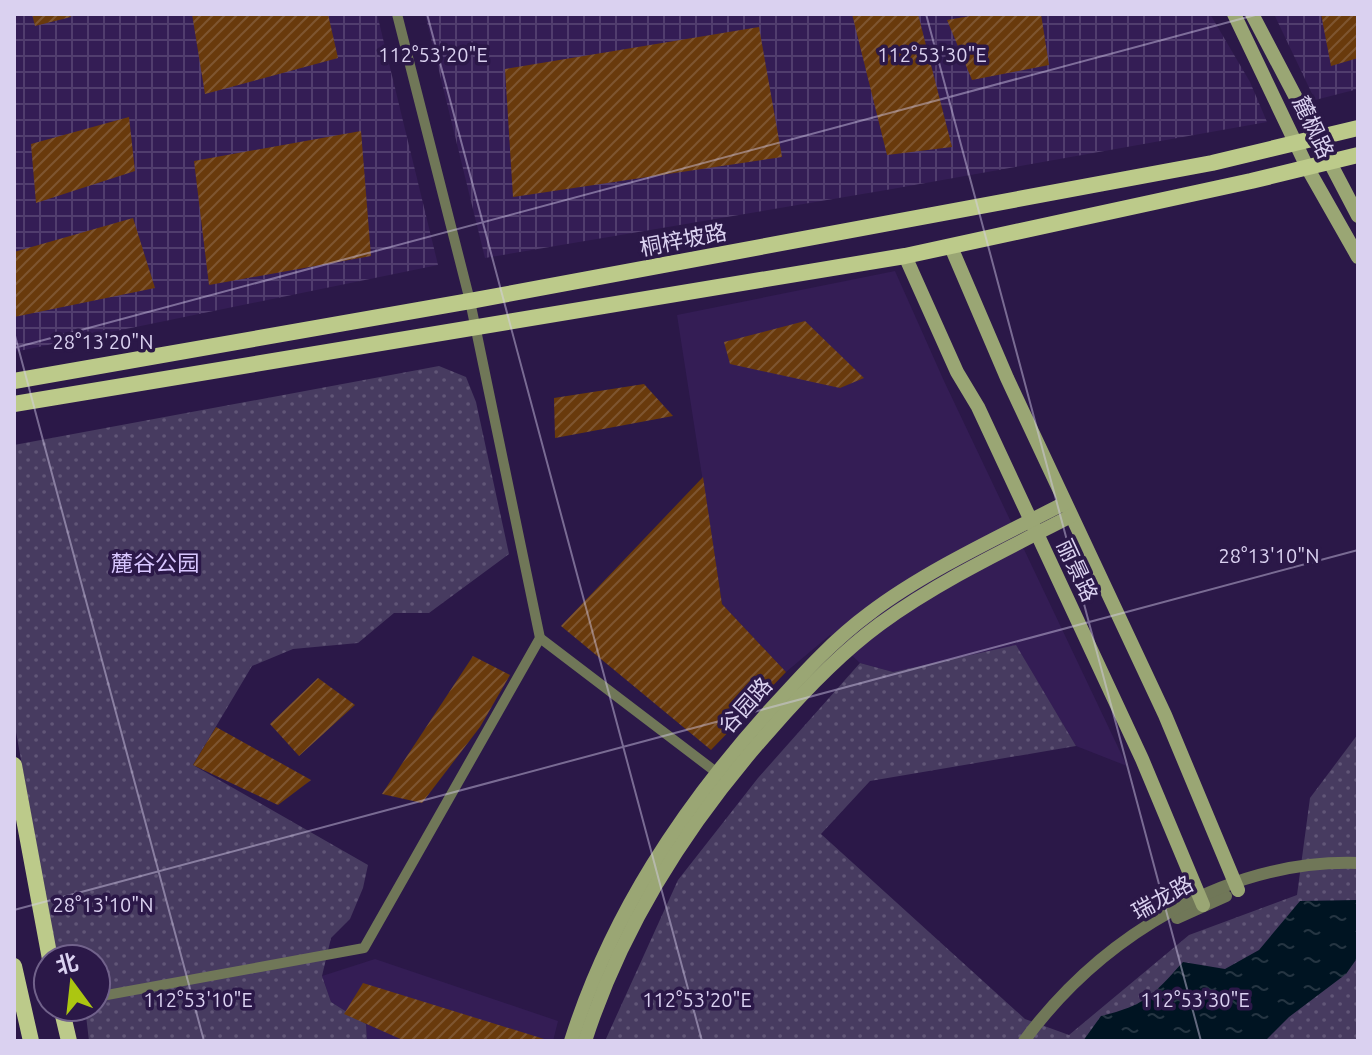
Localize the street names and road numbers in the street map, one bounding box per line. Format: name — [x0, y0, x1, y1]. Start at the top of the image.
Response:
street label: 麓枫路 — [1289, 92, 1339, 162]
street label: 桐梓坡路 — [637, 218, 729, 260]
street label: 丽景路 — [1053, 535, 1103, 605]
street label: 谷园路 — [714, 672, 776, 738]
street label: 瑞龙路 — [1127, 870, 1197, 924]

